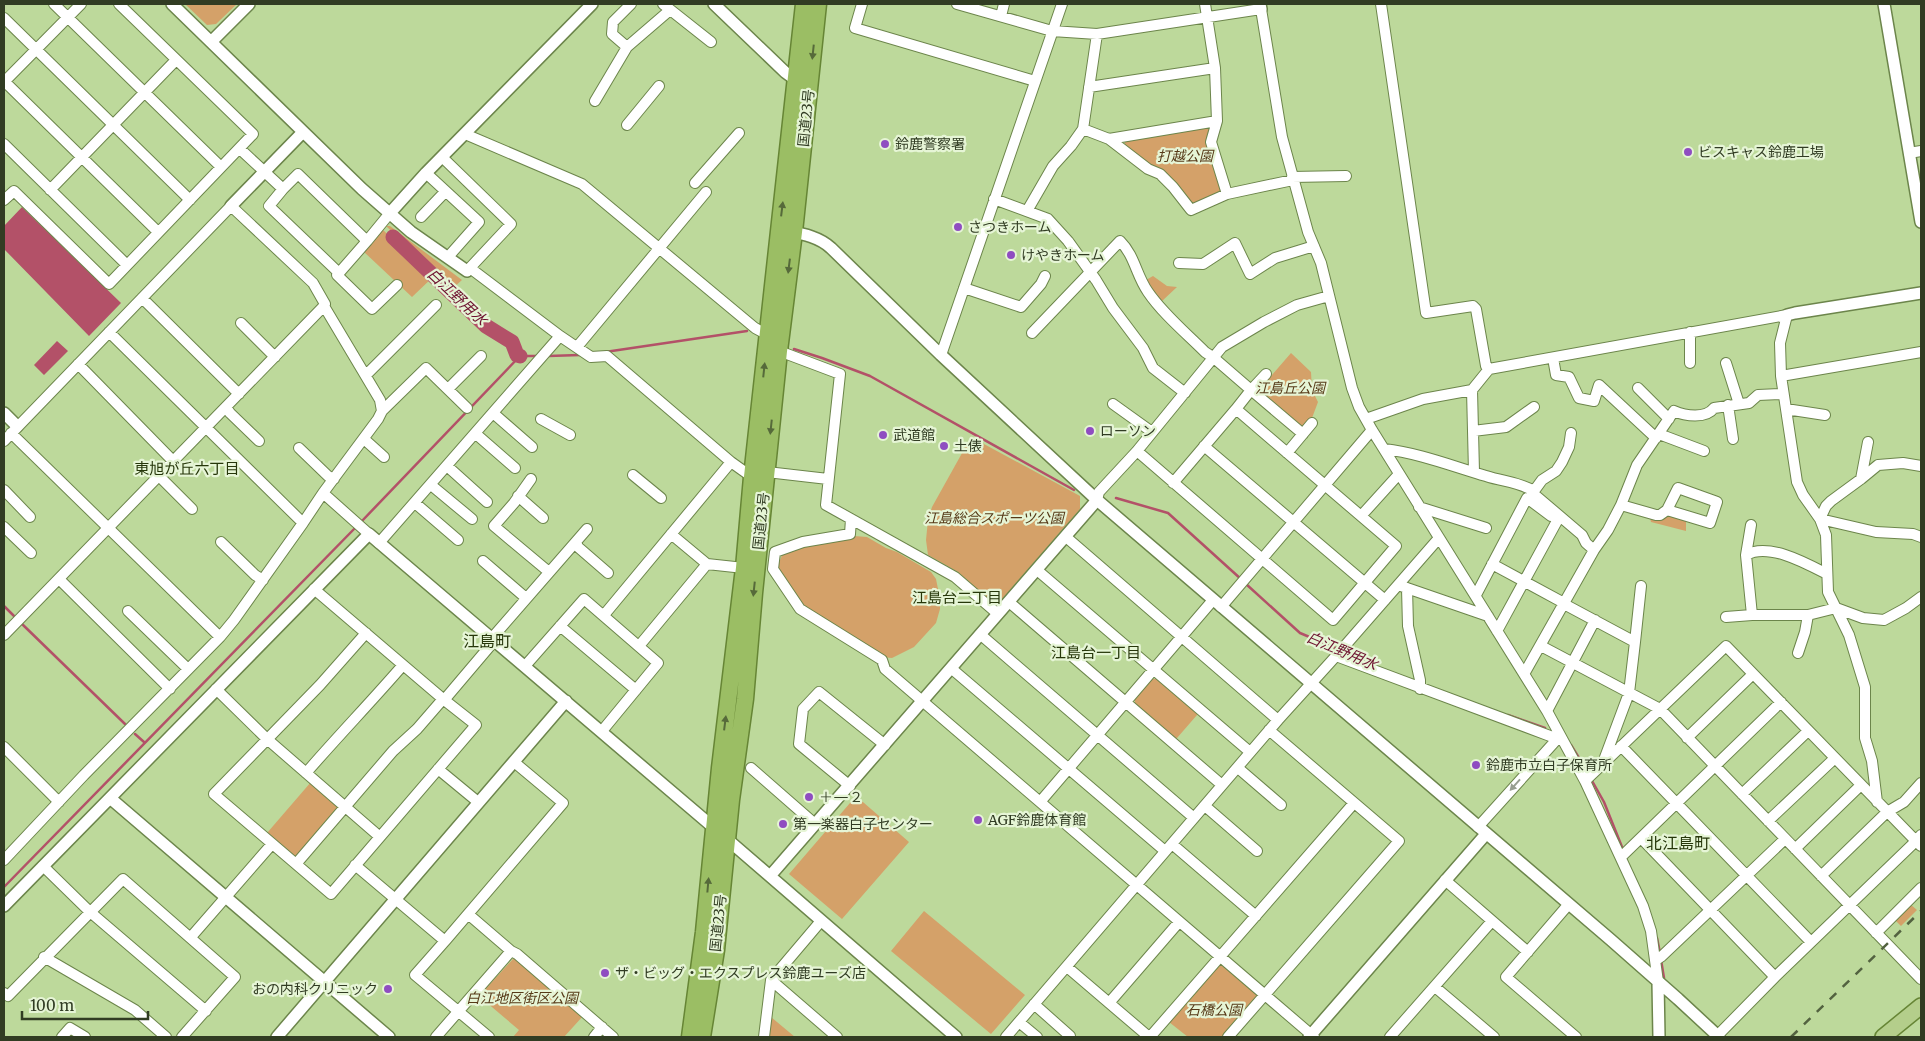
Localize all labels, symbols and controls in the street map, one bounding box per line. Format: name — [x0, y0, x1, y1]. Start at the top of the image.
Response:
one-way arrow — [809, 44, 817, 60]
street label: 国道23号 — [794, 88, 818, 148]
place label: 鈴鹿警察署 — [895, 135, 965, 153]
marker: 鈴鹿警察署 — [879, 138, 891, 150]
place label: ビスキャス鈴鹿工場 — [1698, 143, 1824, 161]
marker: ビスキャス鈴鹿工場 — [1682, 146, 1694, 158]
park label: 打越公園 — [1157, 147, 1215, 165]
one-way arrow — [778, 200, 786, 216]
place label: さつきホーム — [968, 218, 1052, 236]
marker: さつきホーム — [952, 221, 964, 233]
place label: けやきホーム — [1021, 246, 1105, 264]
marker: けやきホーム — [1005, 249, 1017, 261]
one-way arrow — [785, 258, 793, 274]
water label: 白江野用水 — [423, 264, 493, 331]
one-way arrow — [760, 362, 768, 378]
park label: 江島丘公園 — [1255, 379, 1327, 397]
one-way arrow — [767, 420, 775, 436]
place label: ローソン — [1100, 422, 1156, 440]
marker: ローソン — [1084, 425, 1096, 437]
place label: 武道館 — [893, 426, 935, 444]
marker: 武道館 — [877, 429, 889, 441]
place label: 土俵 — [954, 437, 982, 455]
marker: 土俵 — [938, 440, 950, 452]
district label: 東旭が丘六丁目 — [134, 459, 240, 478]
street label: 国道23号 — [749, 491, 773, 551]
park label: 江島総合スポーツ公園 — [924, 509, 1066, 527]
one-way arrow — [750, 581, 758, 597]
district label: 江島台二丁目 — [912, 588, 1002, 607]
water label: 白江野用水 — [1304, 627, 1382, 675]
district label: 江島町 — [463, 631, 511, 651]
district label: 江島台一丁目 — [1051, 643, 1141, 662]
one-way arrow — [721, 715, 729, 731]
place label: 鈴鹿市立白子保育所 — [1486, 756, 1612, 774]
marker: 鈴鹿市立白子保育所 — [1470, 759, 1482, 771]
one-way arrow — [1509, 779, 1520, 792]
place label: ＋―２ — [819, 788, 863, 806]
marker: ＋―２ — [803, 791, 815, 803]
place label: AGF鈴鹿体育館 — [987, 811, 1086, 829]
marker: AGF鈴鹿体育館 — [972, 814, 984, 826]
place label: 第一楽器白子センター — [793, 815, 933, 833]
marker: 第一楽器白子センター — [777, 818, 789, 830]
district label: 北江島町 — [1646, 833, 1710, 853]
one-way arrow — [704, 876, 712, 892]
street label: 国道23号 — [706, 893, 730, 953]
place label: ザ・ビッグ・エクスプレス鈴鹿ユーズ店 — [615, 964, 866, 982]
marker: ザ・ビッグ・エクスプレス鈴鹿ユーズ店 — [599, 967, 611, 979]
place label: おの内科クリニック — [252, 980, 378, 998]
marker: おの内科クリニック — [382, 983, 394, 995]
scale bar — [22, 988, 149, 1020]
park label: 白江地区街区公園 — [466, 989, 580, 1007]
text: 100 m — [30, 996, 74, 1015]
park label: 石橋公園 — [1186, 1001, 1244, 1019]

